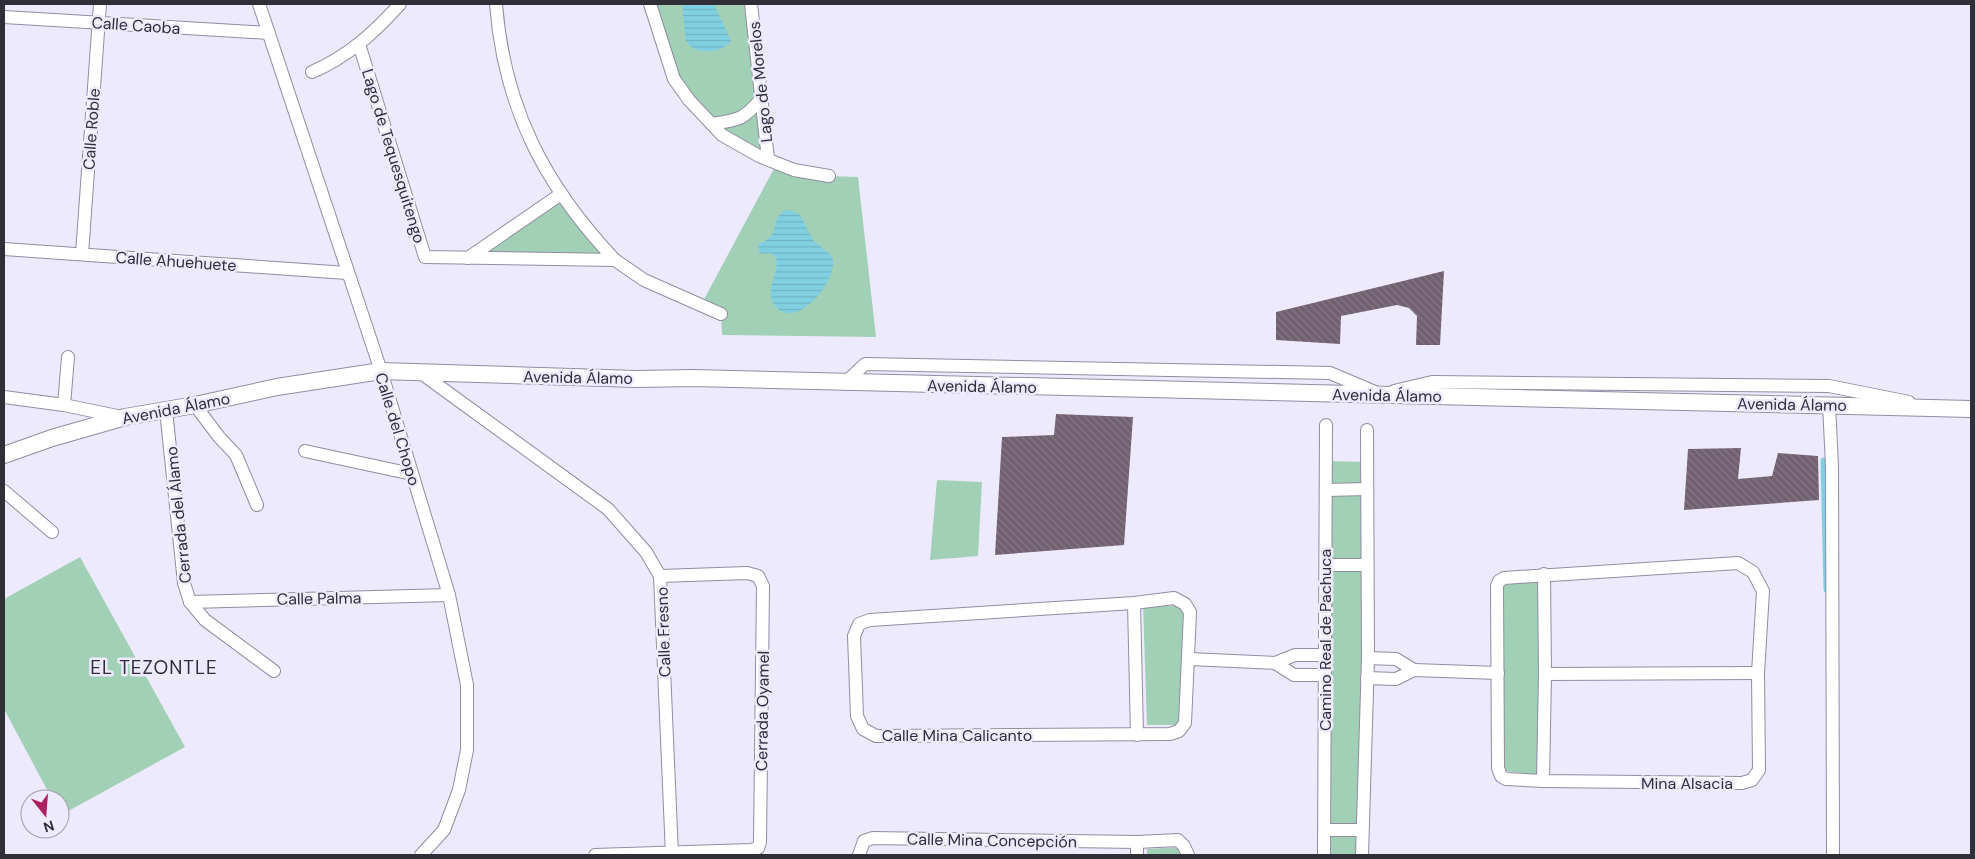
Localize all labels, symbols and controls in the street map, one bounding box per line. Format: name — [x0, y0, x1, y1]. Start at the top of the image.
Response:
street label: Calle Caoba — [91, 12, 181, 39]
street label: Lago de Morelos — [744, 20, 777, 144]
street label: Lago de Tequesquitengo — [357, 66, 430, 246]
street label: Calle Roble — [78, 87, 105, 171]
street label: Calle Ahuehuete — [115, 247, 237, 276]
street label: Avenida Álamo — [523, 366, 633, 389]
street label: Calle del Chopo — [370, 370, 425, 488]
street label: Avenida Álamo — [927, 375, 1037, 398]
street label: Avenida Álamo — [1332, 384, 1442, 407]
street label: Avenida Álamo — [120, 388, 232, 429]
street label: Avenida Álamo — [1737, 393, 1847, 416]
street label: Cerrada del Álamo — [161, 445, 196, 585]
street label: Camino Real de Pachuca — [1315, 549, 1336, 731]
street label: Calle Fresno — [651, 586, 676, 678]
street label: Calle Palma — [276, 587, 362, 610]
street label: Cerrada Oyamel — [751, 651, 774, 771]
district label: EL TEZONTLE — [90, 655, 218, 680]
street label: Calle Mina Calicanto — [882, 725, 1032, 746]
street label: Mina Alsacia — [1641, 773, 1733, 794]
north arrow — [20, 789, 70, 839]
text: N — [41, 816, 56, 837]
street label: Calle Mina Concepción — [907, 829, 1077, 852]

